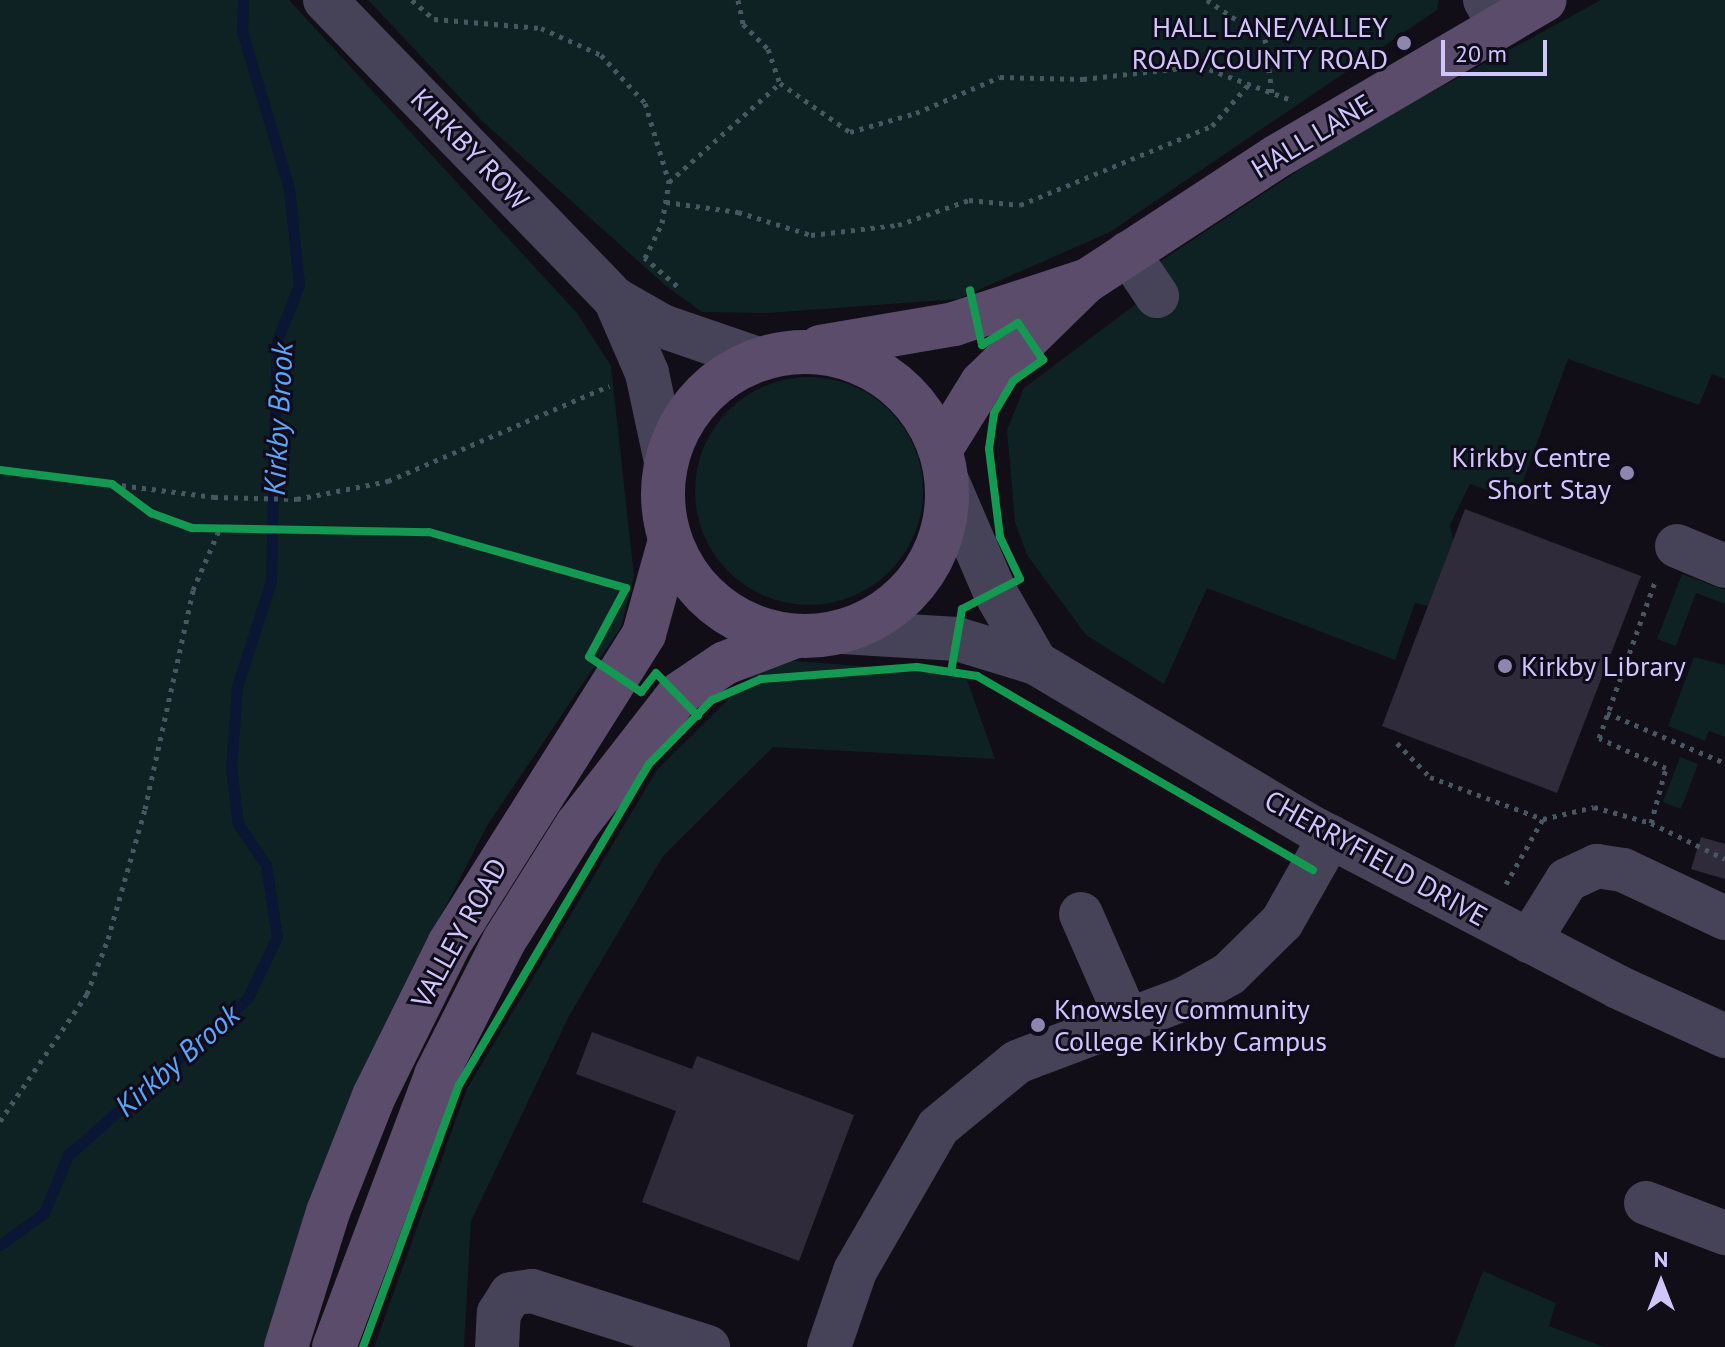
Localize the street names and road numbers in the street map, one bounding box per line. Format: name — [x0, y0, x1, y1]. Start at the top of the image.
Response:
street label: KIRKBY ROW — [404, 81, 536, 217]
street label: HALL LANE — [1245, 86, 1379, 186]
street label: CHERRYFIELD DRIVE — [1259, 783, 1493, 933]
street label: VALLEY ROAD — [404, 852, 514, 1014]

